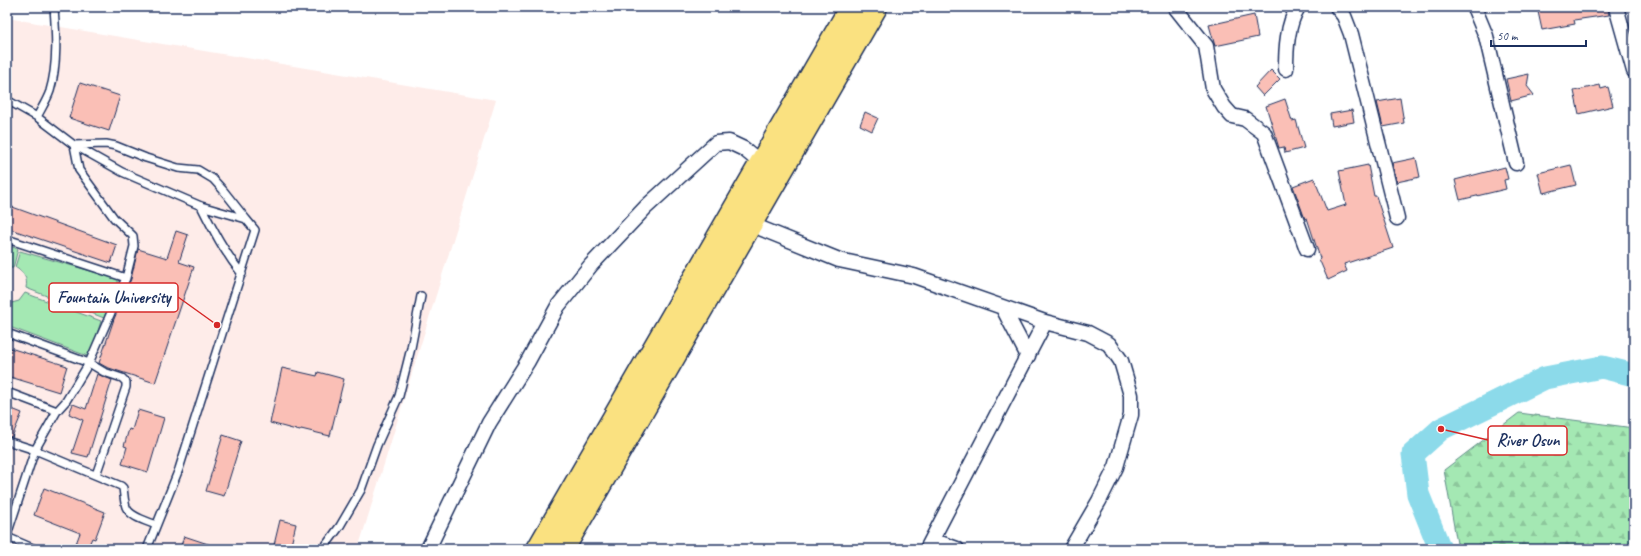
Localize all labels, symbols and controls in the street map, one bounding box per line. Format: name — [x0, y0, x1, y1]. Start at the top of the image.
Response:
scale bar — [1491, 22, 1586, 48]
text: 50 m — [1497, 28, 1519, 44]
callout: Fountain University — [49, 283, 178, 312]
text: Fountain University — [57, 287, 173, 308]
callout: River Osun — [1488, 426, 1567, 455]
text: River Osun — [1497, 430, 1561, 451]

